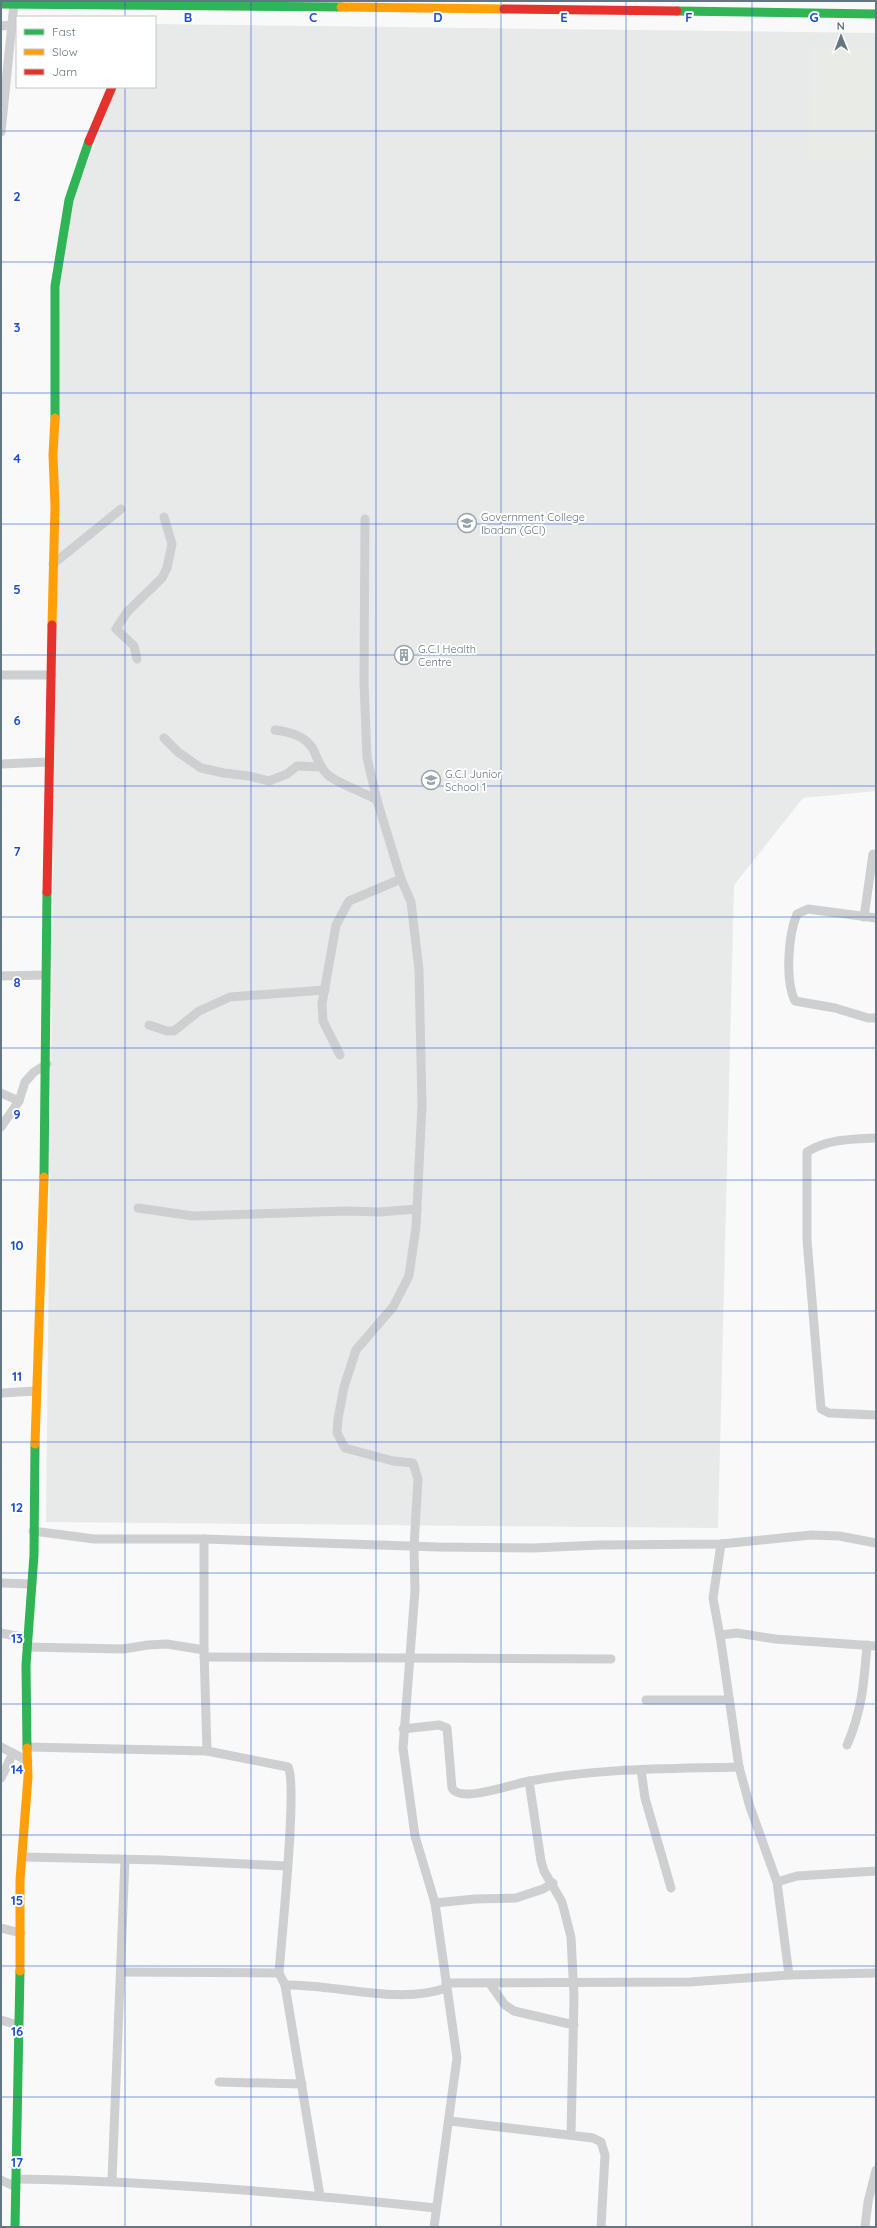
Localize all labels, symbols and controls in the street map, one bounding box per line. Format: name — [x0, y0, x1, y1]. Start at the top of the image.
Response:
text: B — [184, 9, 192, 25]
text: C — [309, 9, 317, 25]
text: D — [433, 9, 443, 25]
text: E — [560, 9, 568, 25]
text: F — [685, 9, 693, 25]
text: G — [809, 9, 819, 25]
legend — [16, 16, 156, 88]
north arrow — [821, 16, 861, 56]
text: N — [837, 19, 845, 33]
text: Fast — [52, 24, 76, 39]
text: Slow — [52, 44, 78, 59]
text: Jam — [52, 64, 77, 79]
text: 2 — [13, 188, 21, 204]
text: 3 — [14, 319, 21, 335]
text: 4 — [13, 450, 21, 466]
place label: Government College Ibadan (GCI) — [481, 510, 585, 537]
school or university icon: Government College Ibadan (GCI) — [456, 512, 478, 534]
text: 5 — [13, 581, 21, 597]
place label: G.C.I Health Centre — [418, 642, 476, 669]
building icon: G.C.I Health Centre — [393, 644, 415, 666]
text: 6 — [13, 712, 21, 728]
place label: G.C.I Junior School 1 — [445, 767, 502, 794]
school or university icon: G.C.I Junior School 1 — [420, 769, 442, 791]
text: 7 — [13, 843, 21, 859]
text: 8 — [13, 974, 21, 990]
text: 9 — [13, 1106, 21, 1122]
text: 10 — [10, 1237, 24, 1253]
text: 11 — [12, 1368, 22, 1384]
text: 12 — [11, 1499, 23, 1515]
text: 13 — [11, 1630, 23, 1646]
text: 14 — [11, 1761, 24, 1777]
text: 15 — [11, 1892, 23, 1908]
text: 16 — [11, 2023, 23, 2039]
text: 17 — [11, 2154, 23, 2170]

